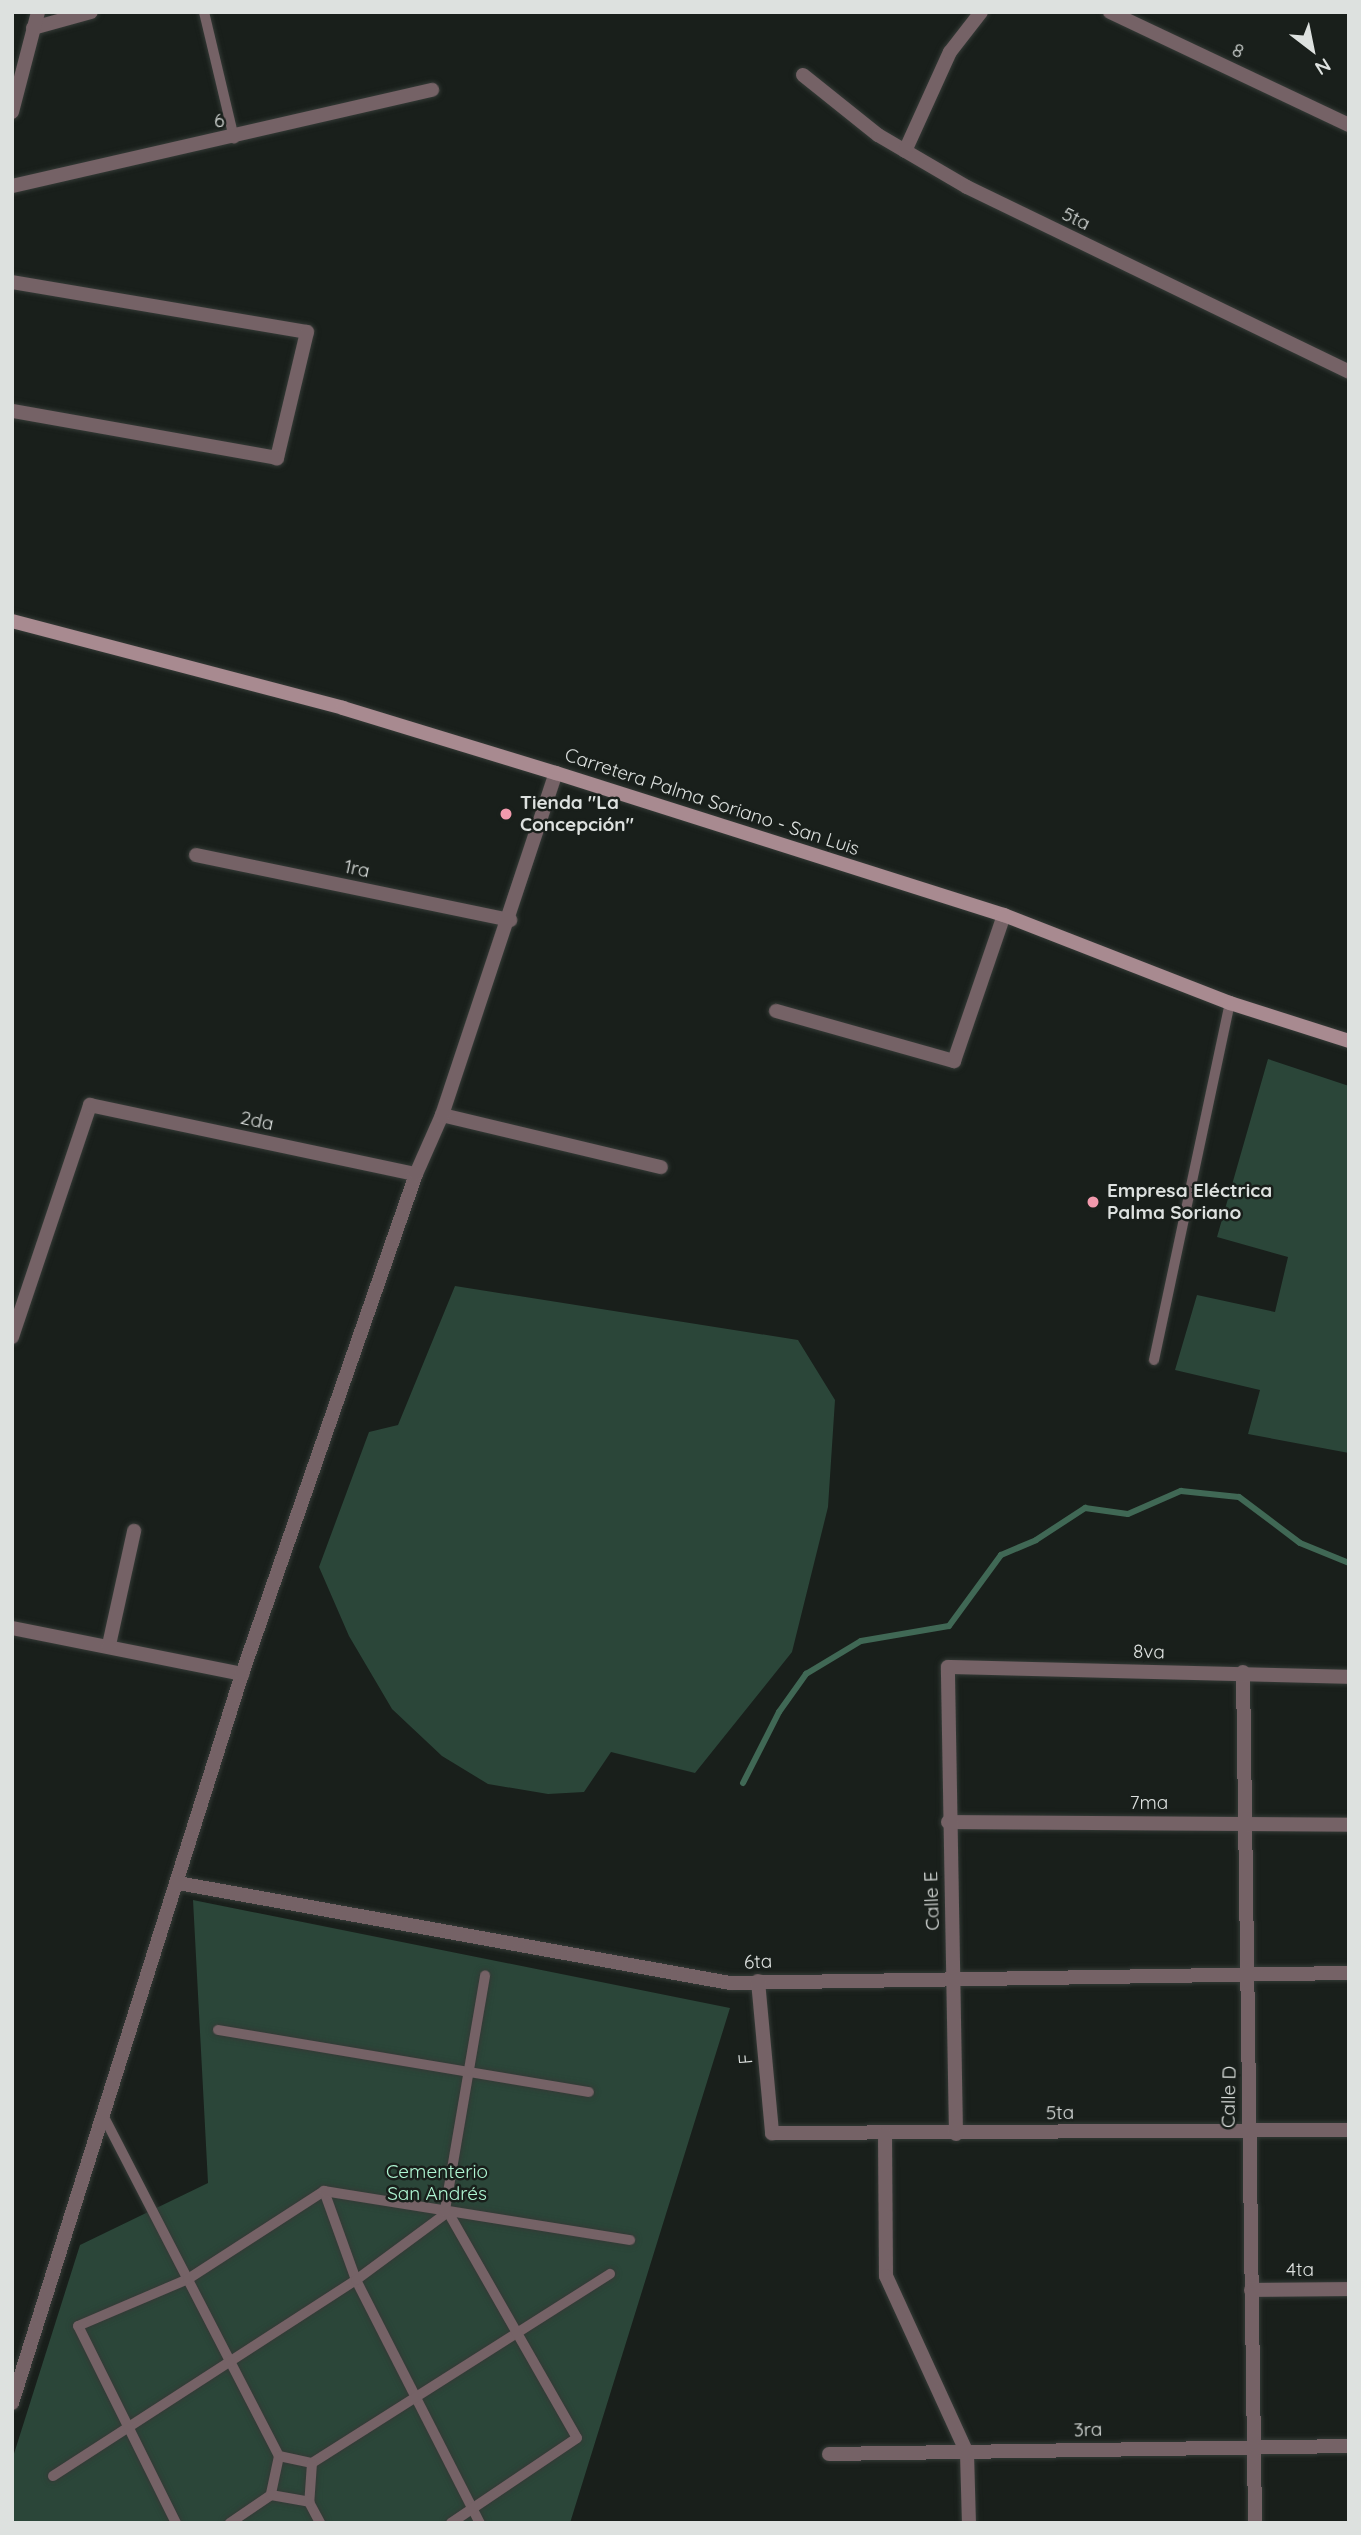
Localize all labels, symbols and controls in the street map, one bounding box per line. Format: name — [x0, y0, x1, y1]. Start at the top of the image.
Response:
north arrow — [1277, 14, 1347, 84]
street label: 8 — [1229, 39, 1247, 63]
text: N — [1311, 53, 1335, 81]
street label: 6 — [212, 109, 226, 133]
street label: 5ta — [1058, 203, 1094, 235]
street label: Carretera Palma Soriano - San Luis — [562, 744, 862, 860]
place label: Tienda "La Concepción" — [520, 792, 634, 836]
marker: Tienda "La Concepción" — [498, 806, 514, 822]
street label: 1ra — [342, 855, 372, 883]
street label: 2da — [238, 1106, 276, 1136]
place label: Empresa Eléctrica Palma Soriano — [1107, 1180, 1272, 1224]
marker: Empresa Eléctrica Palma Soriano — [1085, 1194, 1101, 1210]
street label: 8va — [1133, 1640, 1165, 1664]
street label: 7ma — [1130, 1792, 1168, 1814]
street label: Calle E — [920, 1871, 944, 1931]
street label: 6ta — [743, 1950, 773, 1974]
street label: F — [734, 2053, 758, 2065]
street label: Calle D — [1217, 2066, 1241, 2128]
street label: 5ta — [1046, 2101, 1074, 2125]
park label: Cementerio San Andrés — [386, 2161, 488, 2205]
street label: 4ta — [1286, 2259, 1314, 2281]
street label: 3ra — [1073, 2418, 1103, 2442]

